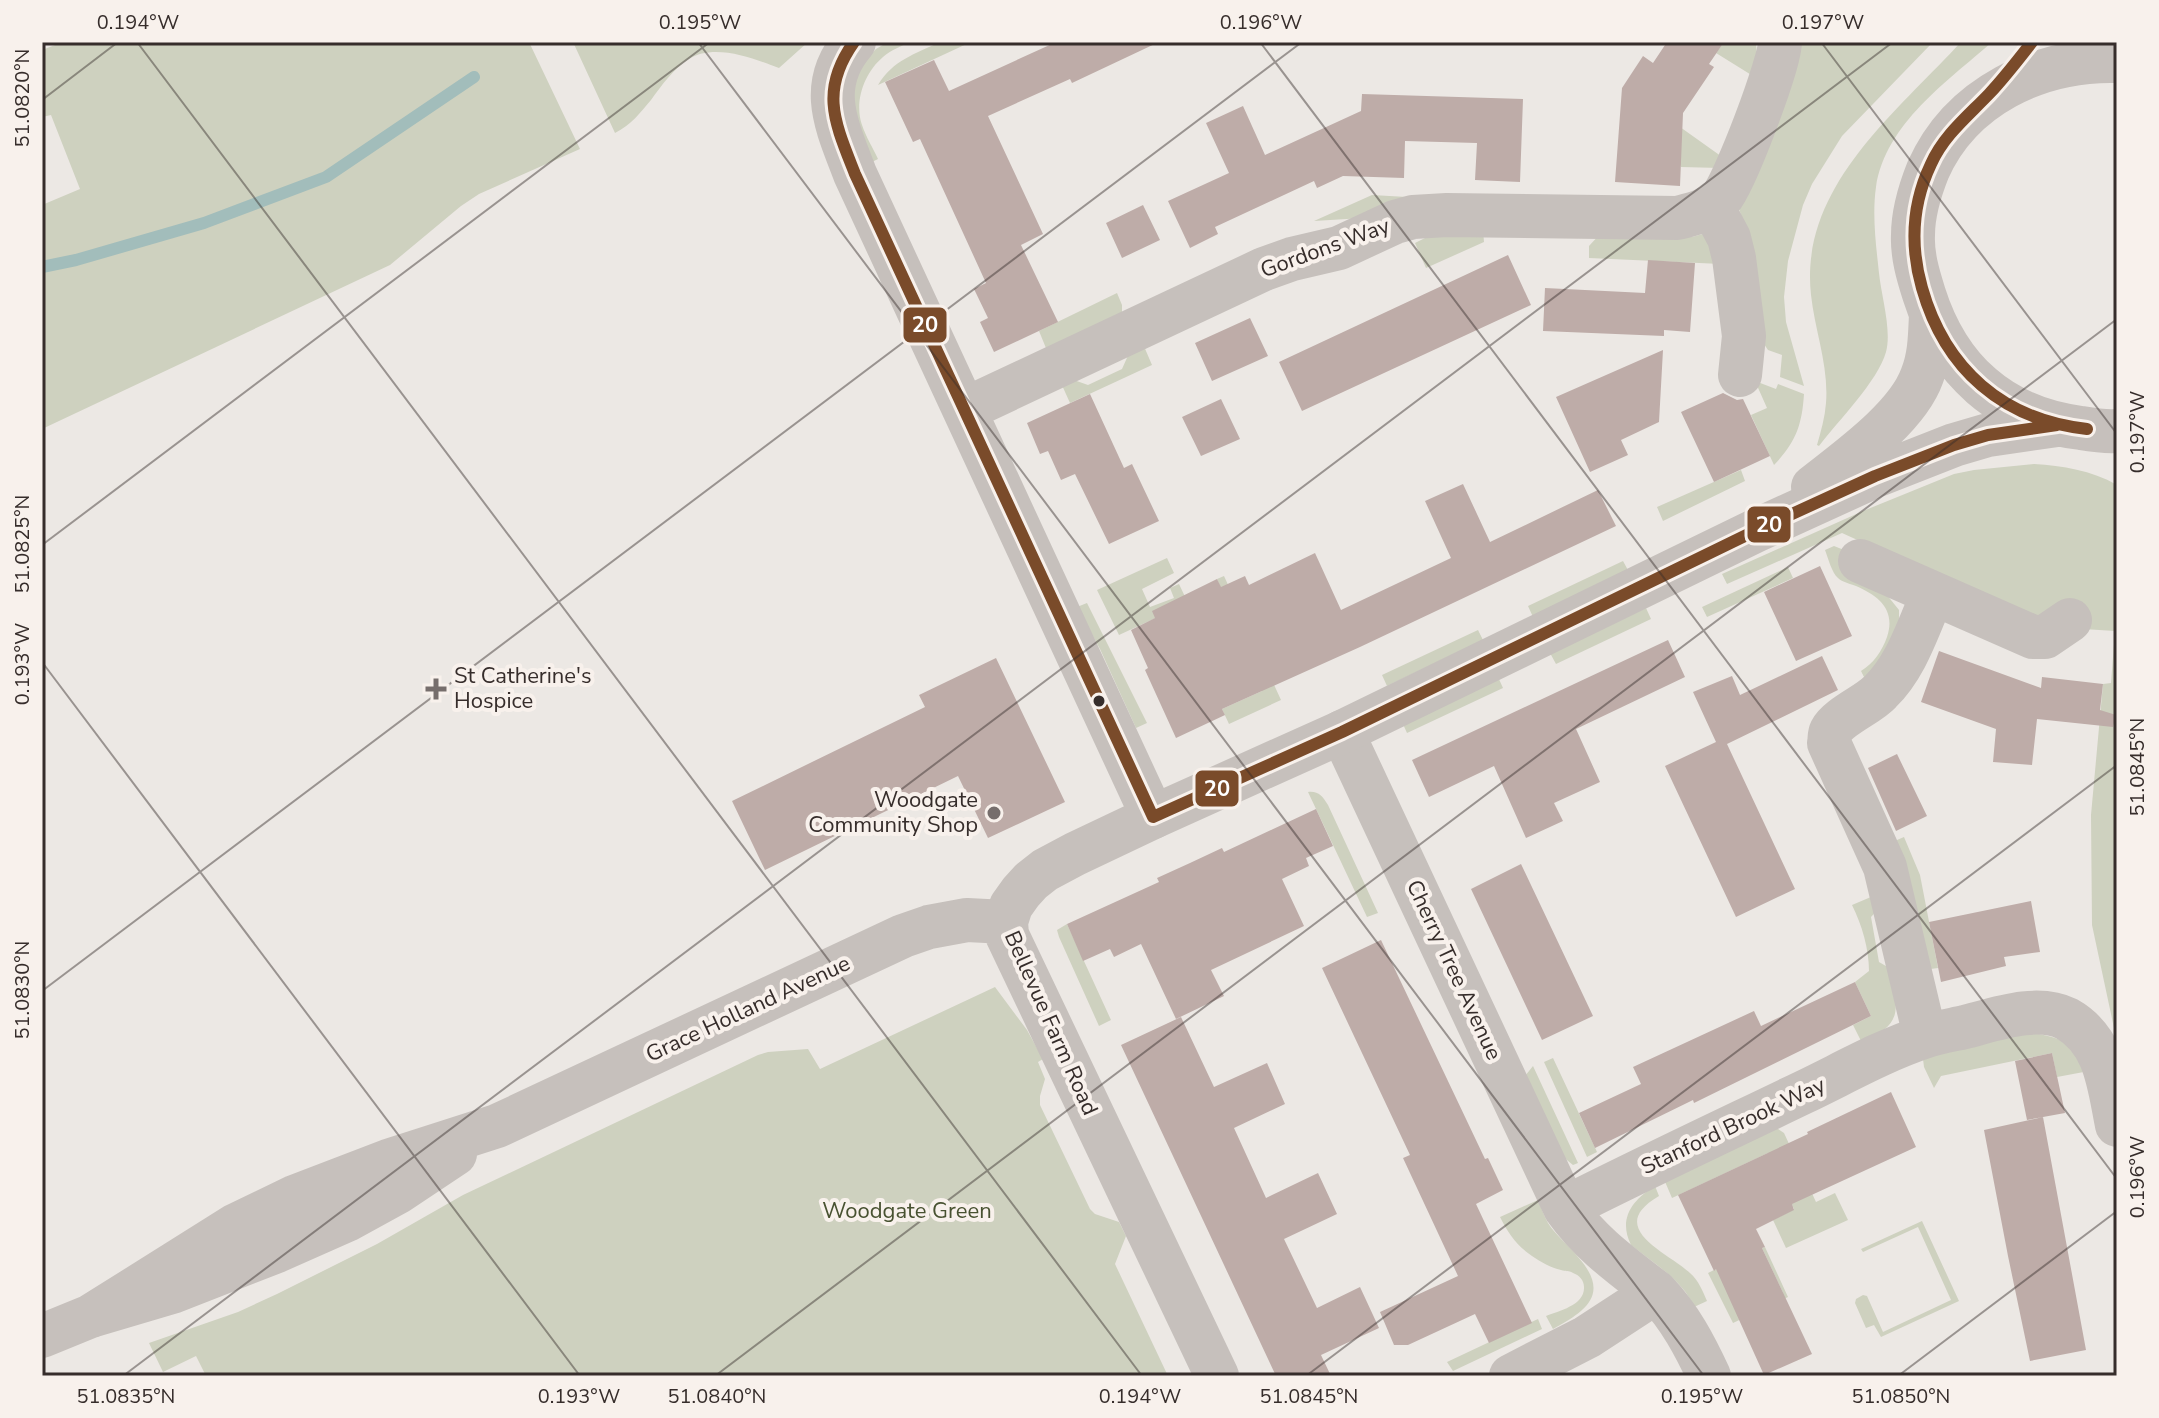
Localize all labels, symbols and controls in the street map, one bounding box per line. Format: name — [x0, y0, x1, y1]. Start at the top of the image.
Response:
text: 0.194°W — [97, 9, 179, 36]
text: 0.195°W — [659, 9, 741, 36]
text: 0.196°W — [1220, 9, 1302, 36]
text: 0.197°W — [1782, 9, 1864, 36]
text: 51.0820°N — [9, 49, 36, 147]
street label: Gordons Way — [1256, 210, 1394, 285]
line badge: 20 — [902, 306, 948, 344]
text: 20 — [912, 310, 938, 340]
text: 0.197°W — [2124, 391, 2151, 473]
text: 51.0825°N — [9, 495, 36, 593]
line badge: 20 — [1746, 505, 1792, 544]
text: 20 — [1756, 510, 1782, 540]
text: 0.193°W — [9, 623, 36, 705]
place label: St Catherine's Hospice — [454, 661, 591, 716]
marker: St Catherine's Hospice — [425, 678, 447, 700]
unlabelled marker — [1091, 693, 1107, 709]
text: 51.0845°N — [2124, 718, 2151, 816]
line badge: 20 — [1194, 769, 1240, 808]
text: 20 — [1204, 774, 1230, 804]
place label: Woodgate Community Shop — [808, 785, 978, 840]
marker: Woodgate Community Shop — [985, 804, 1003, 822]
street label: Cherry Tree Avenue — [1399, 875, 1509, 1065]
street label: Bellevue Farm Road — [997, 926, 1105, 1120]
text: 51.0830°N — [9, 941, 36, 1039]
street label: Grace Holland Avenue — [641, 948, 855, 1070]
street label: Stanford Brook Way — [1636, 1070, 1831, 1182]
text: 0.196°W — [2124, 1136, 2151, 1218]
park label: Woodgate Green — [822, 1196, 992, 1226]
text: 51.0835°N — [77, 1383, 175, 1410]
text: 0.193°W — [538, 1383, 620, 1410]
text: 51.0840°N — [668, 1383, 766, 1410]
text: 0.194°W — [1099, 1383, 1181, 1410]
text: 51.0845°N — [1260, 1383, 1358, 1410]
text: 0.195°W — [1661, 1383, 1743, 1410]
text: 51.0850°N — [1852, 1383, 1950, 1410]

